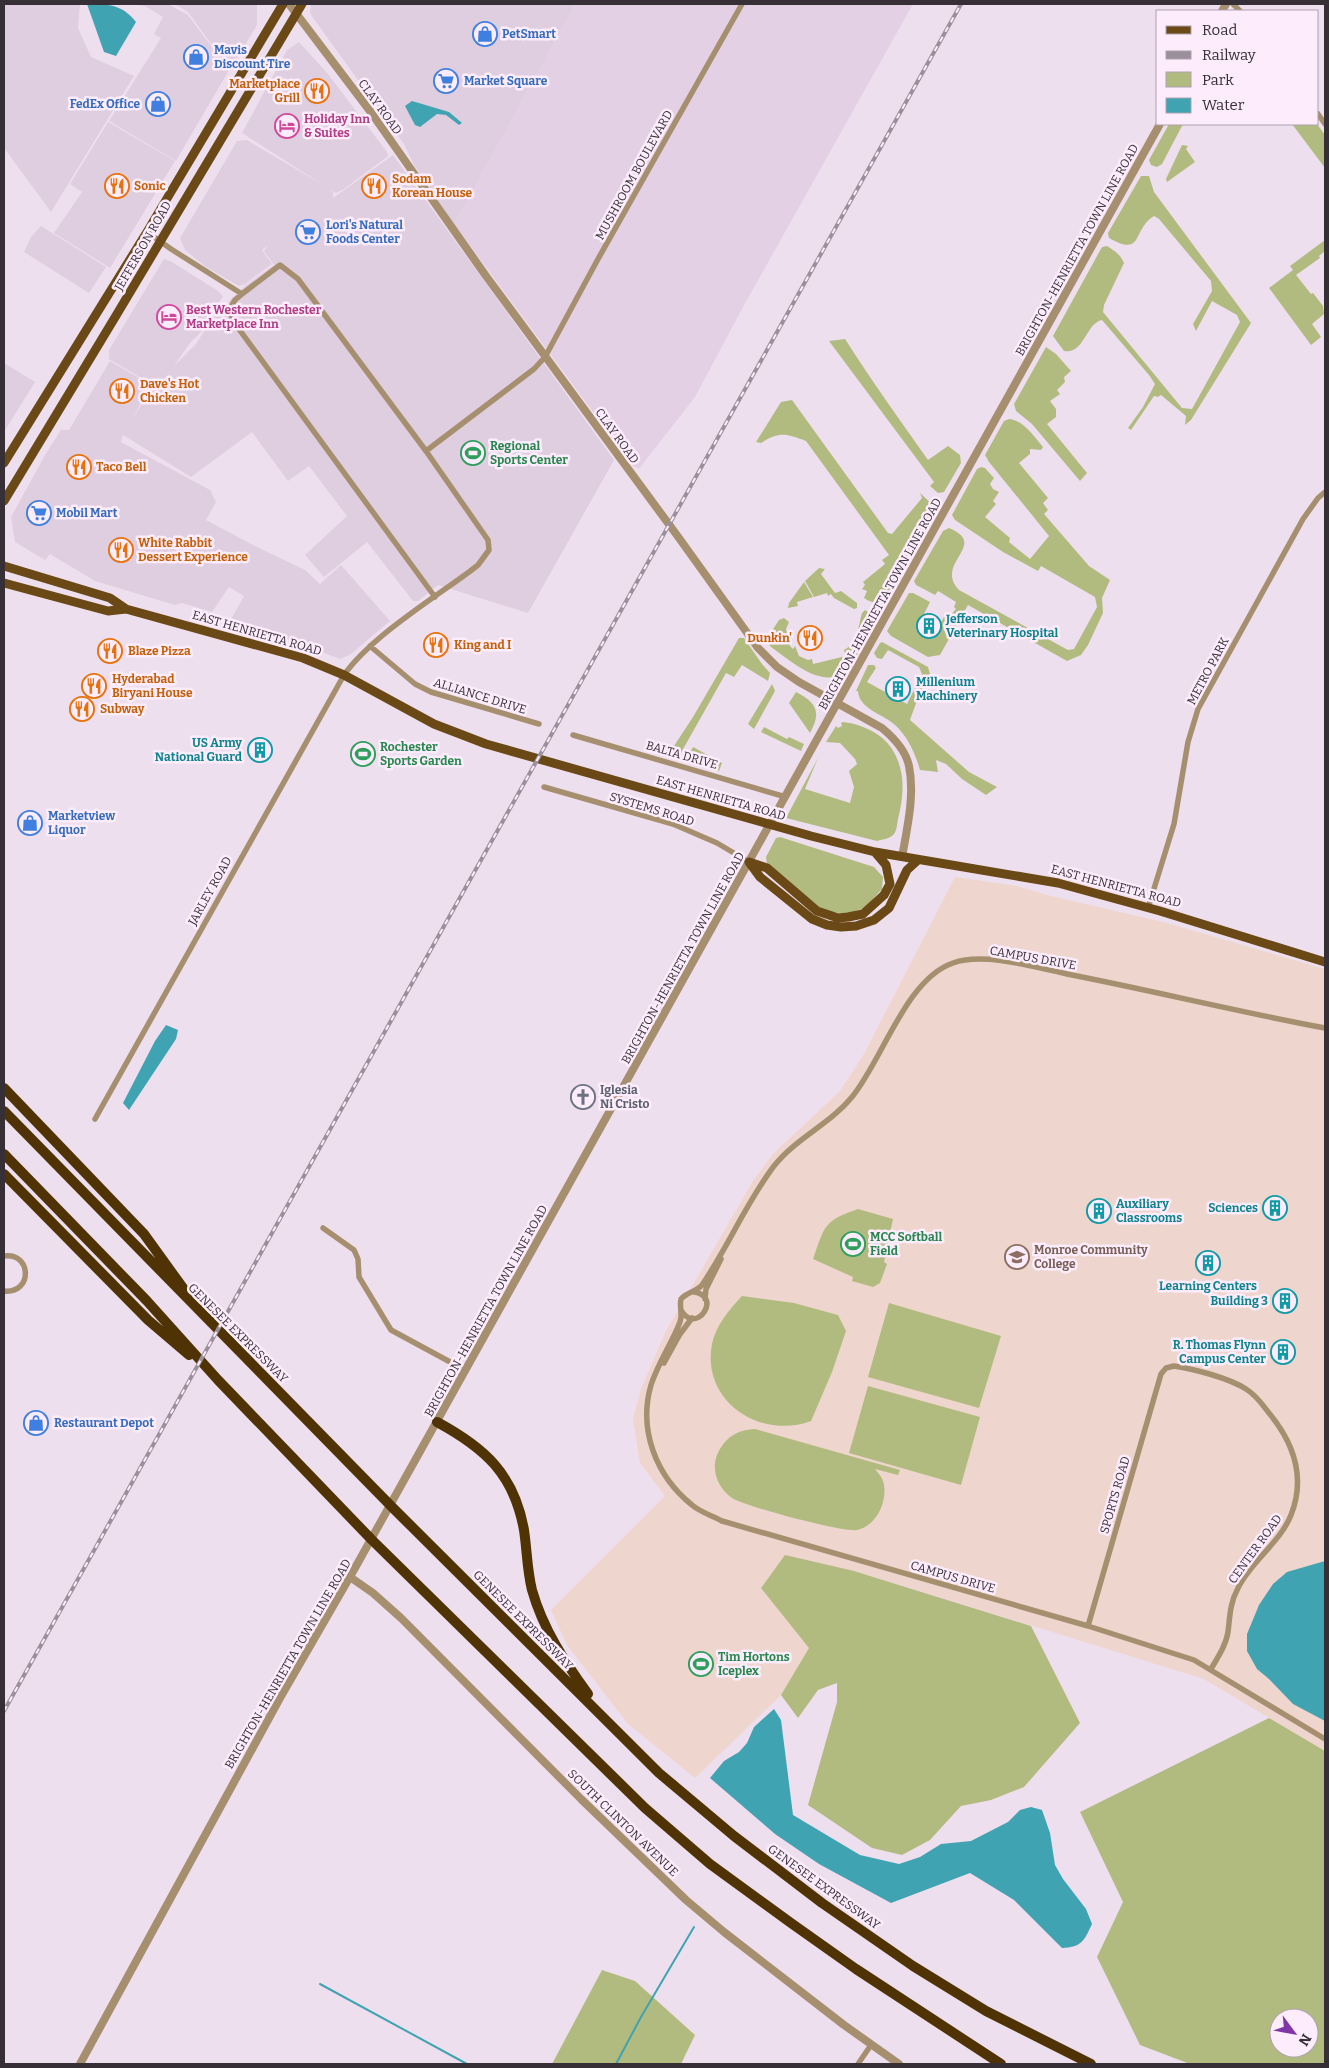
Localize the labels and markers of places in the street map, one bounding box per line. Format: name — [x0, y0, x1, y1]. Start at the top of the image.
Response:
shop icon: PetSmart — [472, 21, 498, 47]
place label: PetSmart — [502, 27, 556, 41]
place label: Mavis Discount Tire — [214, 43, 291, 71]
shop icon: Mavis Discount Tire — [183, 44, 209, 70]
supermarket icon: Market Square — [433, 68, 459, 94]
place label: Market Square — [464, 74, 548, 88]
place label: Marketplace Grill — [229, 77, 300, 105]
restaurant icon: Marketplace Grill — [304, 78, 330, 104]
shop icon: FedEx Office — [145, 91, 171, 117]
place label: FedEx Office — [70, 97, 140, 111]
place label: Holiday Inn & Suites — [304, 112, 370, 140]
hotel icon: Holiday Inn & Suites — [274, 113, 300, 139]
place label: Sodam Korean House — [392, 172, 473, 200]
restaurant icon: Sonic — [104, 173, 130, 199]
restaurant icon: Sodam Korean House — [361, 173, 387, 199]
place label: Sonic — [134, 179, 166, 193]
place label: Lori's Natural Foods Center — [326, 218, 403, 246]
supermarket icon: Lori's Natural Foods Center — [295, 219, 321, 245]
place label: Best Western Rochester Marketplace Inn — [186, 303, 322, 331]
hotel icon: Best Western Rochester Marketplace Inn — [156, 304, 182, 330]
place label: Dave's Hot Chicken — [140, 377, 199, 405]
restaurant icon: Dave's Hot Chicken — [109, 378, 135, 404]
place label: Regional Sports Center — [490, 439, 568, 467]
sports icon: Regional Sports Center — [460, 440, 486, 466]
restaurant icon: Taco Bell — [66, 454, 92, 480]
place label: Taco Bell — [96, 460, 147, 474]
supermarket icon: Mobil Mart — [26, 500, 52, 526]
place label: Mobil Mart — [56, 506, 118, 520]
place label: White Rabbit Dessert Experience — [138, 536, 248, 564]
restaurant icon: White Rabbit Dessert Experience — [108, 537, 134, 563]
place label: Jefferson Veterinary Hospital — [945, 612, 1059, 640]
building icon: Jefferson Veterinary Hospital — [916, 613, 942, 639]
restaurant icon: Dunkin' — [797, 625, 823, 651]
place label: Dunkin' — [747, 631, 792, 645]
restaurant icon: King and I — [423, 632, 449, 658]
restaurant icon: Blaze Pizza — [97, 638, 123, 664]
place label: King and I — [454, 638, 511, 652]
place label: Blaze Pizza — [128, 644, 191, 658]
place label: Hyderabad Biryani House — [112, 672, 193, 700]
restaurant icon: Hyderabad Biryani House — [81, 673, 107, 699]
place label: Millenium Machinery — [916, 675, 978, 703]
building icon: Millenium Machinery — [885, 676, 911, 702]
restaurant icon: Subway — [69, 696, 95, 722]
place label: Subway — [100, 702, 145, 716]
place label: US Army National Guard — [155, 736, 243, 764]
building icon: US Army National Guard — [247, 737, 273, 763]
place label: Rochester Sports Garden — [380, 740, 462, 768]
sports icon: Rochester Sports Garden — [350, 741, 376, 767]
place label: Marketview Liquor — [48, 809, 116, 837]
shop icon: Marketview Liquor — [17, 810, 43, 836]
place label: Iglesia Ni Cristo — [600, 1083, 649, 1111]
church icon: Iglesia Ni Cristo — [570, 1084, 596, 1110]
building icon: Sciences — [1262, 1195, 1288, 1221]
place label: Auxiliary Classrooms — [1116, 1197, 1182, 1225]
building icon: Auxiliary Classrooms — [1086, 1198, 1112, 1224]
place label: Sciences — [1208, 1201, 1258, 1215]
place label: MCC Softball Field — [870, 1230, 942, 1258]
sports icon: MCC Softball Field — [840, 1231, 866, 1257]
place label: Monroe Community College — [1034, 1243, 1148, 1271]
school or university icon: Monroe Community College — [1004, 1244, 1030, 1270]
building icon: Learning Centers — [1195, 1250, 1221, 1276]
place label: Learning Centers — [1159, 1279, 1257, 1293]
building icon: Building 3 — [1272, 1288, 1298, 1314]
place label: Building 3 — [1210, 1294, 1268, 1308]
place label: R. Thomas Flynn Campus Center — [1173, 1338, 1266, 1366]
building icon: R. Thomas Flynn Campus Center — [1270, 1339, 1296, 1365]
shop icon: Restaurant Depot — [23, 1410, 49, 1436]
place label: Restaurant Depot — [54, 1416, 154, 1430]
place label: Tim Hortons Iceplex — [718, 1650, 790, 1678]
sports icon: Tim Hortons Iceplex — [688, 1651, 714, 1677]

